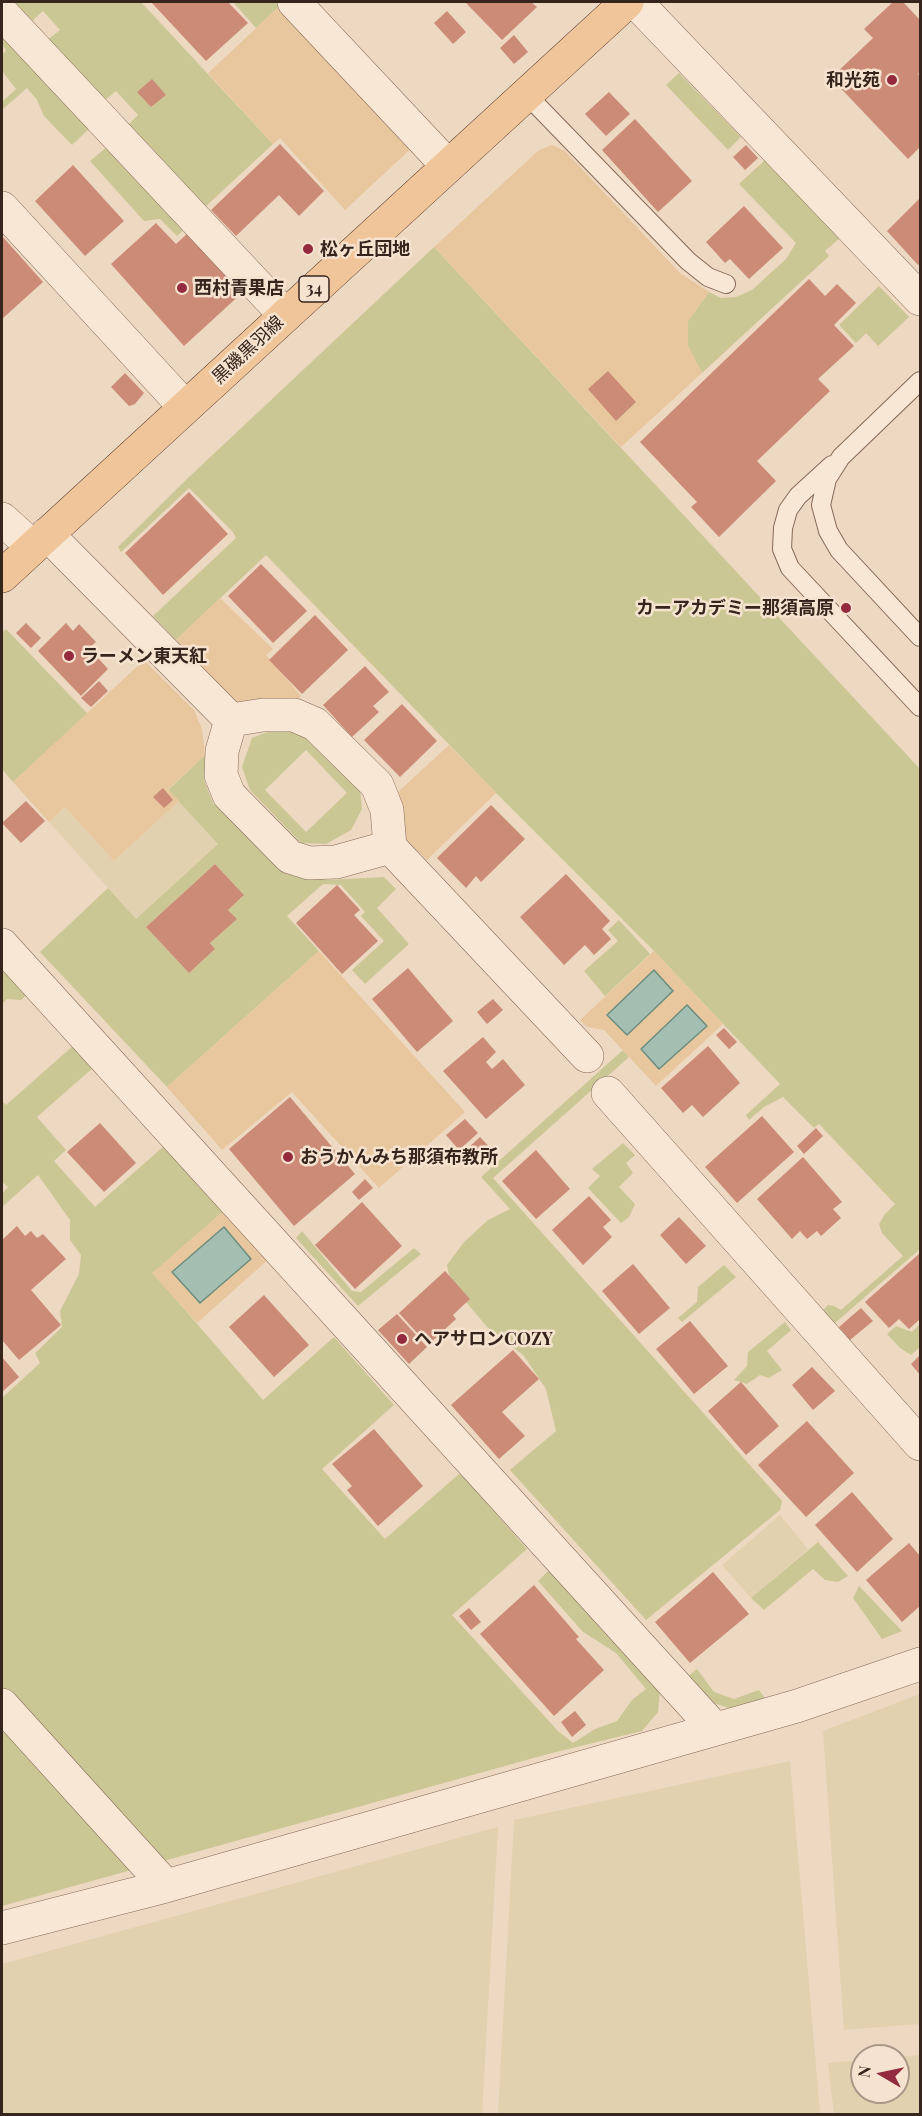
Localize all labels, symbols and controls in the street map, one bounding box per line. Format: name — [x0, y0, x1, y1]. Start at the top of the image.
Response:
place label: 和光苑 — [826, 69, 880, 91]
marker: 和光苑 — [885, 73, 899, 87]
place label: 松ヶ丘団地 — [320, 238, 410, 260]
marker: 松ヶ丘団地 — [301, 242, 315, 256]
road number: 34 — [299, 276, 329, 302]
place label: 西村青果店 — [194, 277, 284, 299]
marker: 西村青果店 — [175, 281, 189, 295]
street label: 黒磯黒羽線 — [208, 311, 288, 389]
place label: カーアカデミー那須高原 — [636, 597, 834, 619]
marker: カーアカデミー那須高原 — [839, 601, 853, 615]
place label: ラーメン東天紅 — [81, 645, 207, 667]
marker: ラーメン東天紅 — [62, 649, 76, 663]
place label: おうかんみち那須布教所 — [300, 1146, 498, 1168]
marker: おうかんみち那須布教所 — [281, 1150, 295, 1164]
place label: ヘアサロンCOZY — [414, 1328, 553, 1350]
marker: ヘアサロンCOZY — [395, 1332, 409, 1346]
north arrow — [850, 2044, 910, 2104]
text: N — [852, 2064, 875, 2079]

